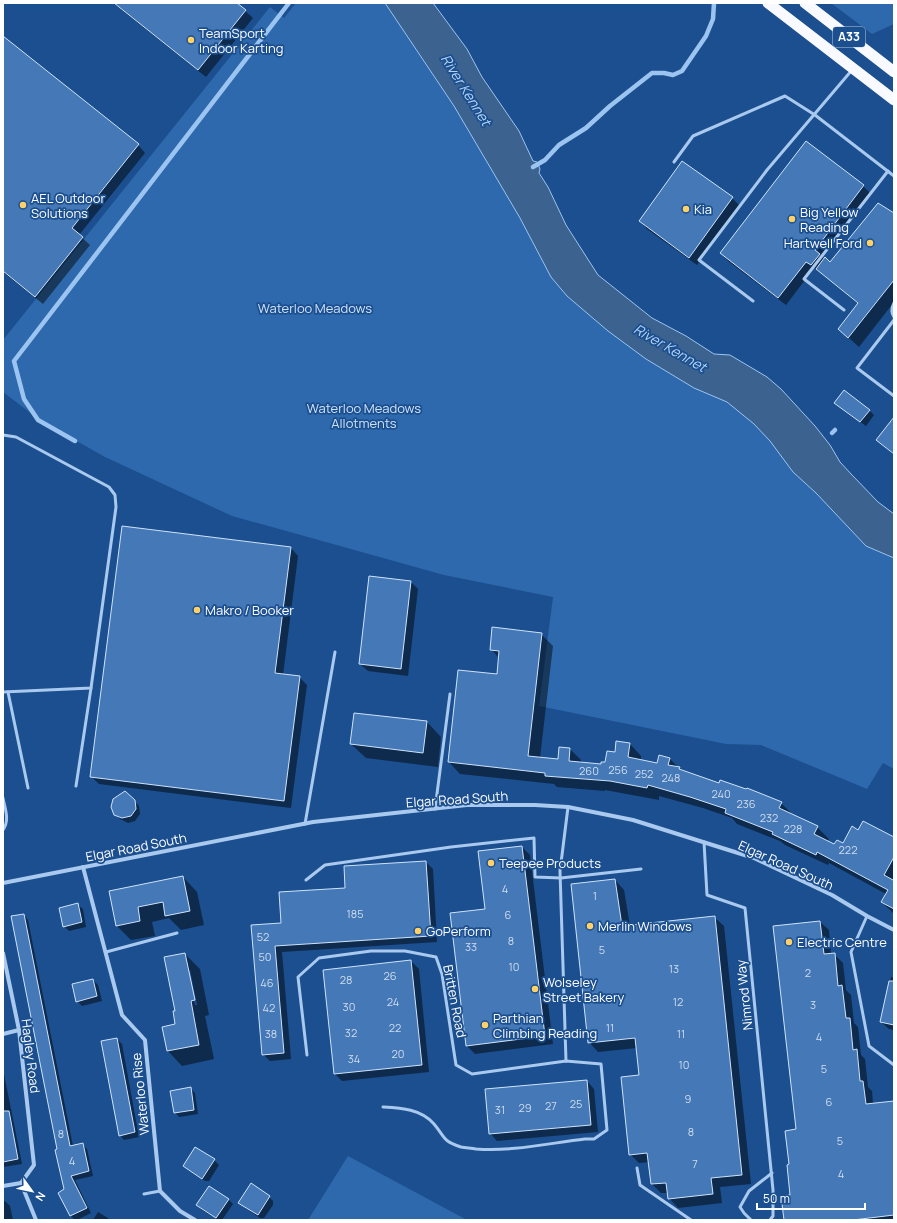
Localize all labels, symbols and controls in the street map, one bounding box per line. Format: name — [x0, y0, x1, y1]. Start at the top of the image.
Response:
place label: TeamSport Indoor Karting — [199, 24, 283, 57]
road number: A33 — [833, 27, 865, 47]
marker: TeamSport Indoor Karting — [186, 35, 196, 45]
water label: River Kennet — [437, 50, 497, 130]
place label: AEL Outdoor Solutions — [31, 189, 105, 222]
marker: AEL Outdoor Solutions — [18, 200, 28, 210]
place label: Kia — [694, 200, 712, 218]
place label: Big Yellow Reading — [800, 203, 859, 236]
marker: Kia — [681, 204, 691, 214]
marker: Big Yellow Reading — [787, 214, 797, 224]
place label: Hartwell Ford — [784, 234, 862, 252]
marker: Hartwell Ford — [865, 238, 875, 248]
park label: Waterloo Meadows — [258, 299, 372, 317]
water label: River Kennet — [630, 319, 711, 377]
park label: Waterloo Meadows Allotments — [307, 399, 421, 432]
place label: Makro / Booker — [205, 601, 294, 619]
marker: Makro / Booker — [192, 605, 202, 615]
house number: 256 — [608, 762, 628, 777]
house number: 260 — [579, 763, 599, 778]
house number: 252 — [635, 766, 653, 781]
house number: 248 — [662, 770, 680, 785]
street label: Elgar Road South — [405, 786, 509, 812]
house number: 240 — [711, 786, 731, 801]
house number: 236 — [736, 796, 756, 811]
house number: 232 — [760, 810, 778, 825]
house number: 228 — [784, 821, 802, 836]
street label: Elgar Road South — [84, 828, 188, 866]
street label: Elgar Road South — [736, 836, 836, 894]
house number: 222 — [839, 842, 857, 857]
place label: Teepee Products — [499, 854, 601, 872]
marker: Teepee Products — [486, 858, 496, 868]
house number: 4 — [502, 881, 508, 896]
house number: 1 — [593, 888, 597, 903]
house number: 185 — [346, 906, 364, 921]
house number: 6 — [505, 907, 512, 922]
place label: Merlin Windows — [598, 917, 692, 935]
marker: Merlin Windows — [585, 921, 595, 931]
place label: GoPerform — [426, 922, 491, 940]
marker: GoPerform — [413, 926, 423, 936]
house number: 52 — [257, 929, 269, 944]
house number: 8 — [508, 933, 514, 948]
place label: Electric Centre — [797, 933, 887, 951]
marker: Electric Centre — [784, 937, 794, 947]
house number: 33 — [465, 939, 477, 954]
house number: 5 — [599, 942, 605, 957]
house number: 50 — [258, 949, 272, 964]
house number: 10 — [508, 959, 520, 974]
street label: Nimrod Way — [731, 959, 757, 1031]
house number: 13 — [669, 961, 679, 976]
street label: Britten Road — [439, 963, 471, 1039]
house number: 2 — [805, 965, 811, 980]
house number: 26 — [383, 968, 397, 983]
house number: 28 — [340, 972, 352, 987]
place label: Wolseley Street Bakery — [543, 973, 624, 1006]
house number: 46 — [260, 975, 274, 990]
marker: Wolseley Street Bakery — [530, 984, 540, 994]
house number: 24 — [387, 994, 399, 1009]
house number: 12 — [673, 994, 683, 1009]
house number: 3 — [810, 997, 816, 1012]
house number: 30 — [343, 999, 355, 1014]
house number: 42 — [263, 1000, 275, 1015]
place label: Parthian Climbing Reading — [493, 1009, 597, 1042]
street label: Hagley Road — [18, 1018, 44, 1094]
house number: 22 — [389, 1020, 401, 1035]
marker: Parthian Climbing Reading — [480, 1020, 490, 1030]
house number: 11 — [606, 1020, 614, 1035]
house number: 32 — [345, 1025, 357, 1040]
house number: 38 — [265, 1026, 277, 1041]
house number: 11 — [677, 1026, 685, 1041]
house number: 4 — [816, 1029, 822, 1044]
house number: 20 — [392, 1046, 404, 1061]
house number: 34 — [348, 1051, 360, 1066]
street label: Waterloo Rise — [127, 1052, 153, 1136]
house number: 10 — [678, 1057, 690, 1072]
house number: 5 — [821, 1061, 827, 1076]
house number: 9 — [685, 1091, 692, 1106]
house number: 6 — [826, 1094, 833, 1109]
house number: 25 — [570, 1096, 582, 1111]
house number: 27 — [545, 1098, 557, 1113]
house number: 29 — [518, 1100, 532, 1115]
house number: 31 — [495, 1102, 505, 1117]
house number: 8 — [688, 1124, 694, 1139]
house number: 8 — [58, 1126, 64, 1141]
house number: 5 — [837, 1133, 843, 1148]
house number: 4 — [69, 1153, 75, 1168]
house number: 7 — [692, 1156, 698, 1171]
house number: 4 — [838, 1166, 844, 1181]
north arrow — [12, 1171, 52, 1211]
scale bar — [757, 1185, 865, 1211]
text: N — [32, 1189, 49, 1204]
text: 50 m — [763, 1190, 790, 1207]

